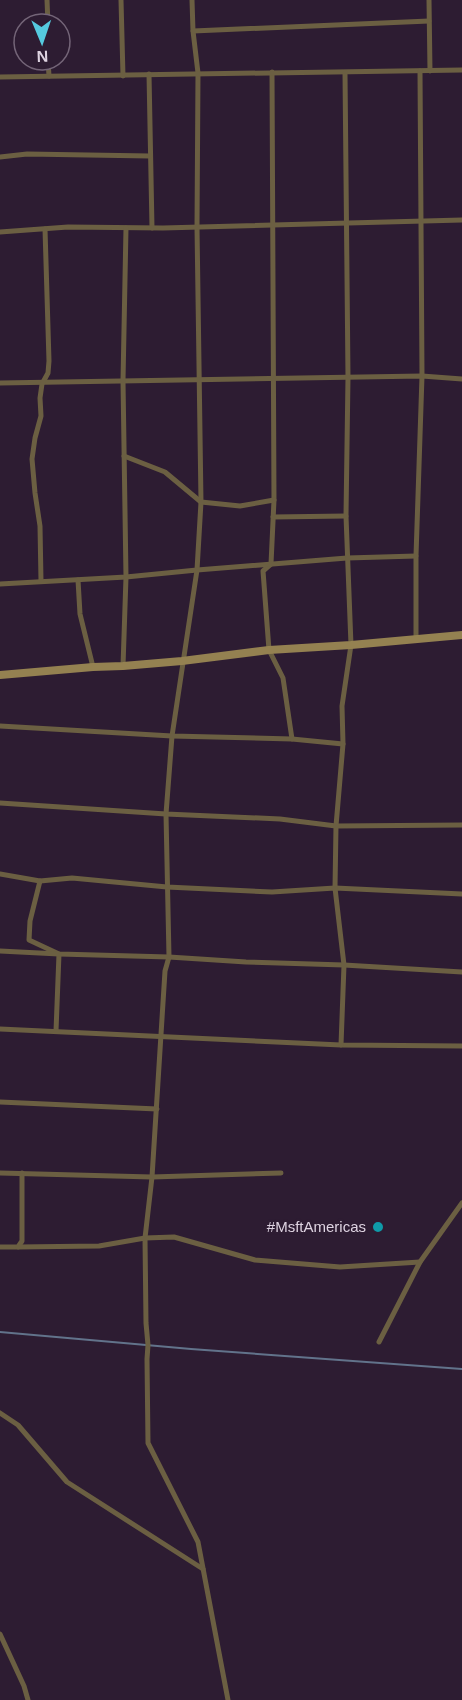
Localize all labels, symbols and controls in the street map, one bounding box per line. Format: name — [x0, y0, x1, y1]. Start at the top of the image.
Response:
north arrow — [12, 12, 72, 72]
text: N — [36, 48, 49, 65]
place label: #MsftAmericas — [267, 1218, 366, 1235]
marker: #MsftAmericas — [371, 1220, 385, 1234]

